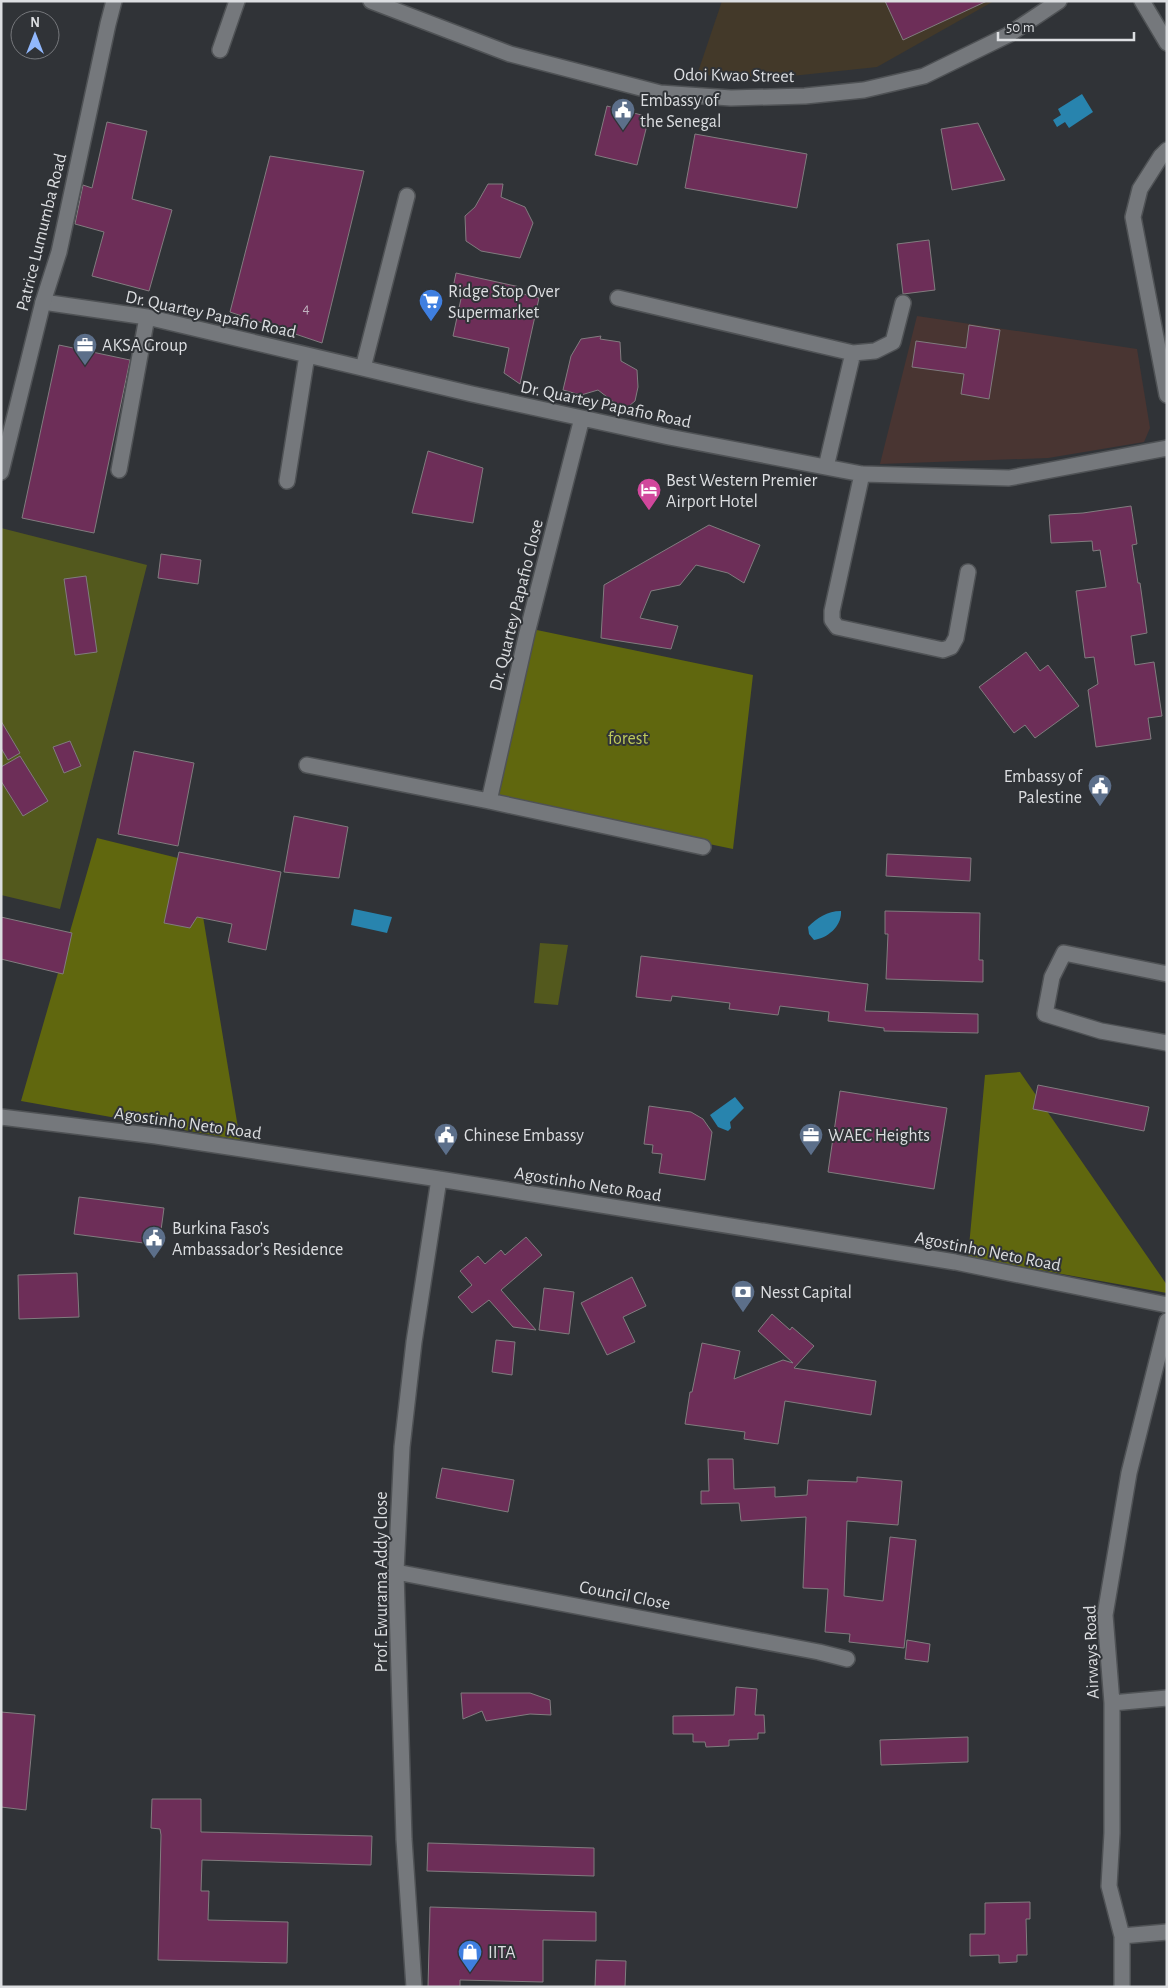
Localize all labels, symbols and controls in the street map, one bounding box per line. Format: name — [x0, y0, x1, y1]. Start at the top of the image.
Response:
north arrow — [10, 10, 60, 60]
scale bar — [998, 10, 1134, 42]
text: N — [30, 16, 40, 30]
text: 50 m — [1006, 20, 1035, 35]
street label: Odoi Kwao Street — [674, 66, 795, 86]
place label: Embassy of the Senegal — [640, 92, 722, 131]
public building icon: Embassy of the Senegal — [610, 97, 636, 131]
street label: Patrice Lumumba Road — [14, 152, 70, 313]
place label: Ridge Stop Over Supermarket — [448, 283, 560, 322]
street label: Dr. Quartey Papafio Road — [124, 288, 298, 342]
supermarket icon: Ridge Stop Over Supermarket — [418, 288, 444, 322]
house number: 4 — [302, 301, 310, 316]
office icon: AKSA Group — [72, 332, 98, 366]
place label: AKSA Group — [102, 337, 188, 355]
street label: Dr. Quartey Papafio Road — [519, 378, 693, 432]
place label: Best Western Premier Airport Hotel — [666, 472, 818, 511]
hotel icon: Best Western Premier Airport Hotel — [636, 477, 662, 511]
street label: Dr. Quartey Papafio Close — [487, 518, 547, 693]
park label: forest — [608, 730, 648, 748]
place label: Embassy of Palestine — [1004, 768, 1084, 807]
public building icon: Embassy of Palestine — [1087, 773, 1113, 807]
street label: Agostinho Neto Road — [113, 1105, 263, 1143]
public building icon: Chinese Embassy — [433, 1122, 459, 1156]
office icon: WAEC Heights — [798, 1122, 824, 1156]
place label: Chinese Embassy — [464, 1127, 584, 1145]
place label: WAEC Heights — [828, 1127, 930, 1145]
street label: Agostinho Neto Road — [513, 1164, 663, 1205]
place label: Burkina Faso’s Ambassador’s Residence — [172, 1220, 343, 1259]
public building icon: Burkina Faso’s Ambassador’s Residence — [141, 1225, 167, 1259]
street label: Agostinho Neto Road — [913, 1229, 1062, 1275]
bank icon: Nesst Capital — [730, 1279, 756, 1313]
place label: Nesst Capital — [760, 1284, 852, 1302]
street label: Prof. Ewurama Addy Close — [373, 1492, 391, 1672]
street label: Council Close — [578, 1578, 672, 1614]
street label: Airways Road — [1081, 1605, 1103, 1699]
shop icon: IITA — [457, 1939, 483, 1973]
place label: IITA — [488, 1944, 516, 1962]

